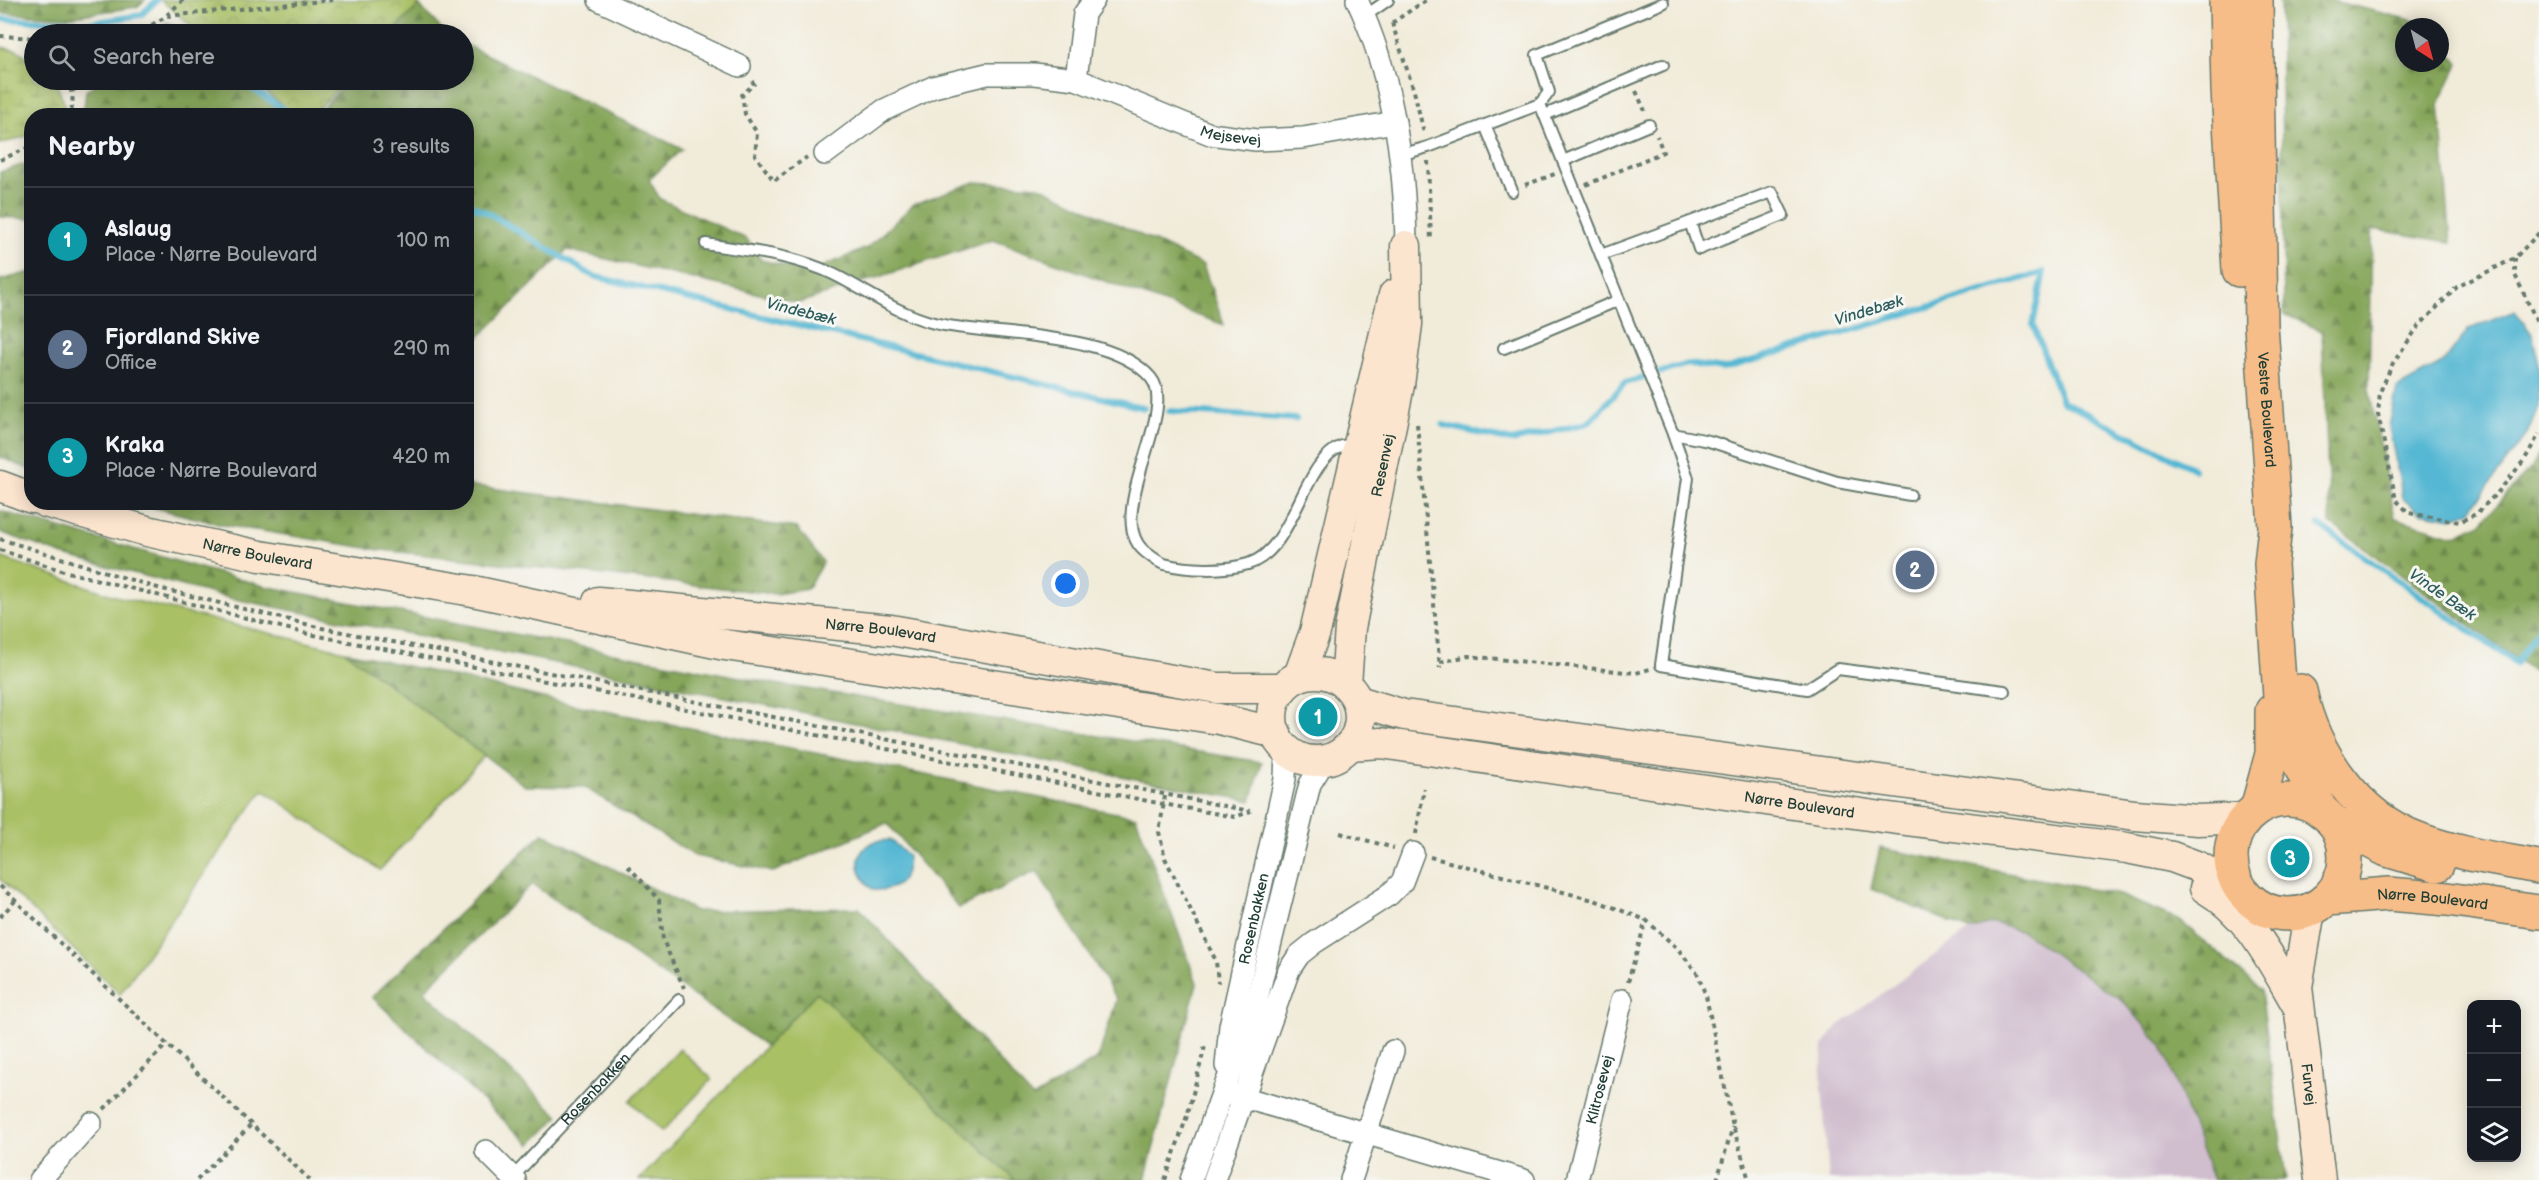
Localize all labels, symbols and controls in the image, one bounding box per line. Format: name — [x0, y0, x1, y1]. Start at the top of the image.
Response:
north arrow — [2395, 18, 2449, 72]
search box — [24, 24, 474, 90]
icon: search — [45, 41, 78, 74]
text: Search here — [93, 44, 215, 71]
street label: Mejsevej — [1197, 121, 1261, 150]
text: Nearby — [48, 132, 135, 163]
text: 3 results — [372, 135, 450, 159]
text: Aslaug — [105, 216, 172, 243]
text: 1 — [63, 229, 72, 253]
text: 100 m — [397, 229, 450, 253]
text: Place · Nørre Boulevard — [105, 243, 317, 267]
water label: Vindebæk — [1832, 291, 1907, 330]
water label: Vindebæk — [764, 294, 839, 330]
text: Fjordland Skive — [105, 324, 260, 351]
text: 2 — [62, 337, 73, 361]
text: 290 m — [393, 337, 450, 361]
text: Office — [105, 351, 157, 375]
street label: Vestre Boulevard — [2253, 351, 2280, 468]
text: Kraka — [105, 432, 165, 459]
street label: Resenvej — [1367, 432, 1398, 499]
text: 3 — [62, 445, 73, 469]
text: 420 m — [392, 445, 450, 469]
text: Place · Nørre Boulevard — [105, 459, 317, 483]
street label: Nørre Boulevard — [201, 534, 314, 574]
pin: 2 — [1896, 548, 1934, 592]
water label: Vinde Bæk — [2405, 565, 2480, 626]
your location — [1051, 569, 1080, 598]
street label: Nørre Boulevard — [824, 614, 937, 647]
pin: 1 — [1298, 694, 1338, 740]
street label: Nørre Boulevard — [1743, 787, 1856, 822]
pin: 3 — [2270, 836, 2310, 880]
street label: Rosenbakken — [1234, 871, 1273, 966]
street label: Nørre Boulevard — [2376, 884, 2489, 914]
map controls — [2467, 1000, 2521, 1162]
button: + — [2467, 1000, 2521, 1054]
street label: Rosenbakken — [557, 1049, 634, 1129]
street label: Klitrosevej — [1582, 1053, 1617, 1126]
button: − — [2467, 1054, 2521, 1108]
street label: Furvej — [2297, 1062, 2321, 1106]
button: layers — [2467, 1108, 2521, 1162]

